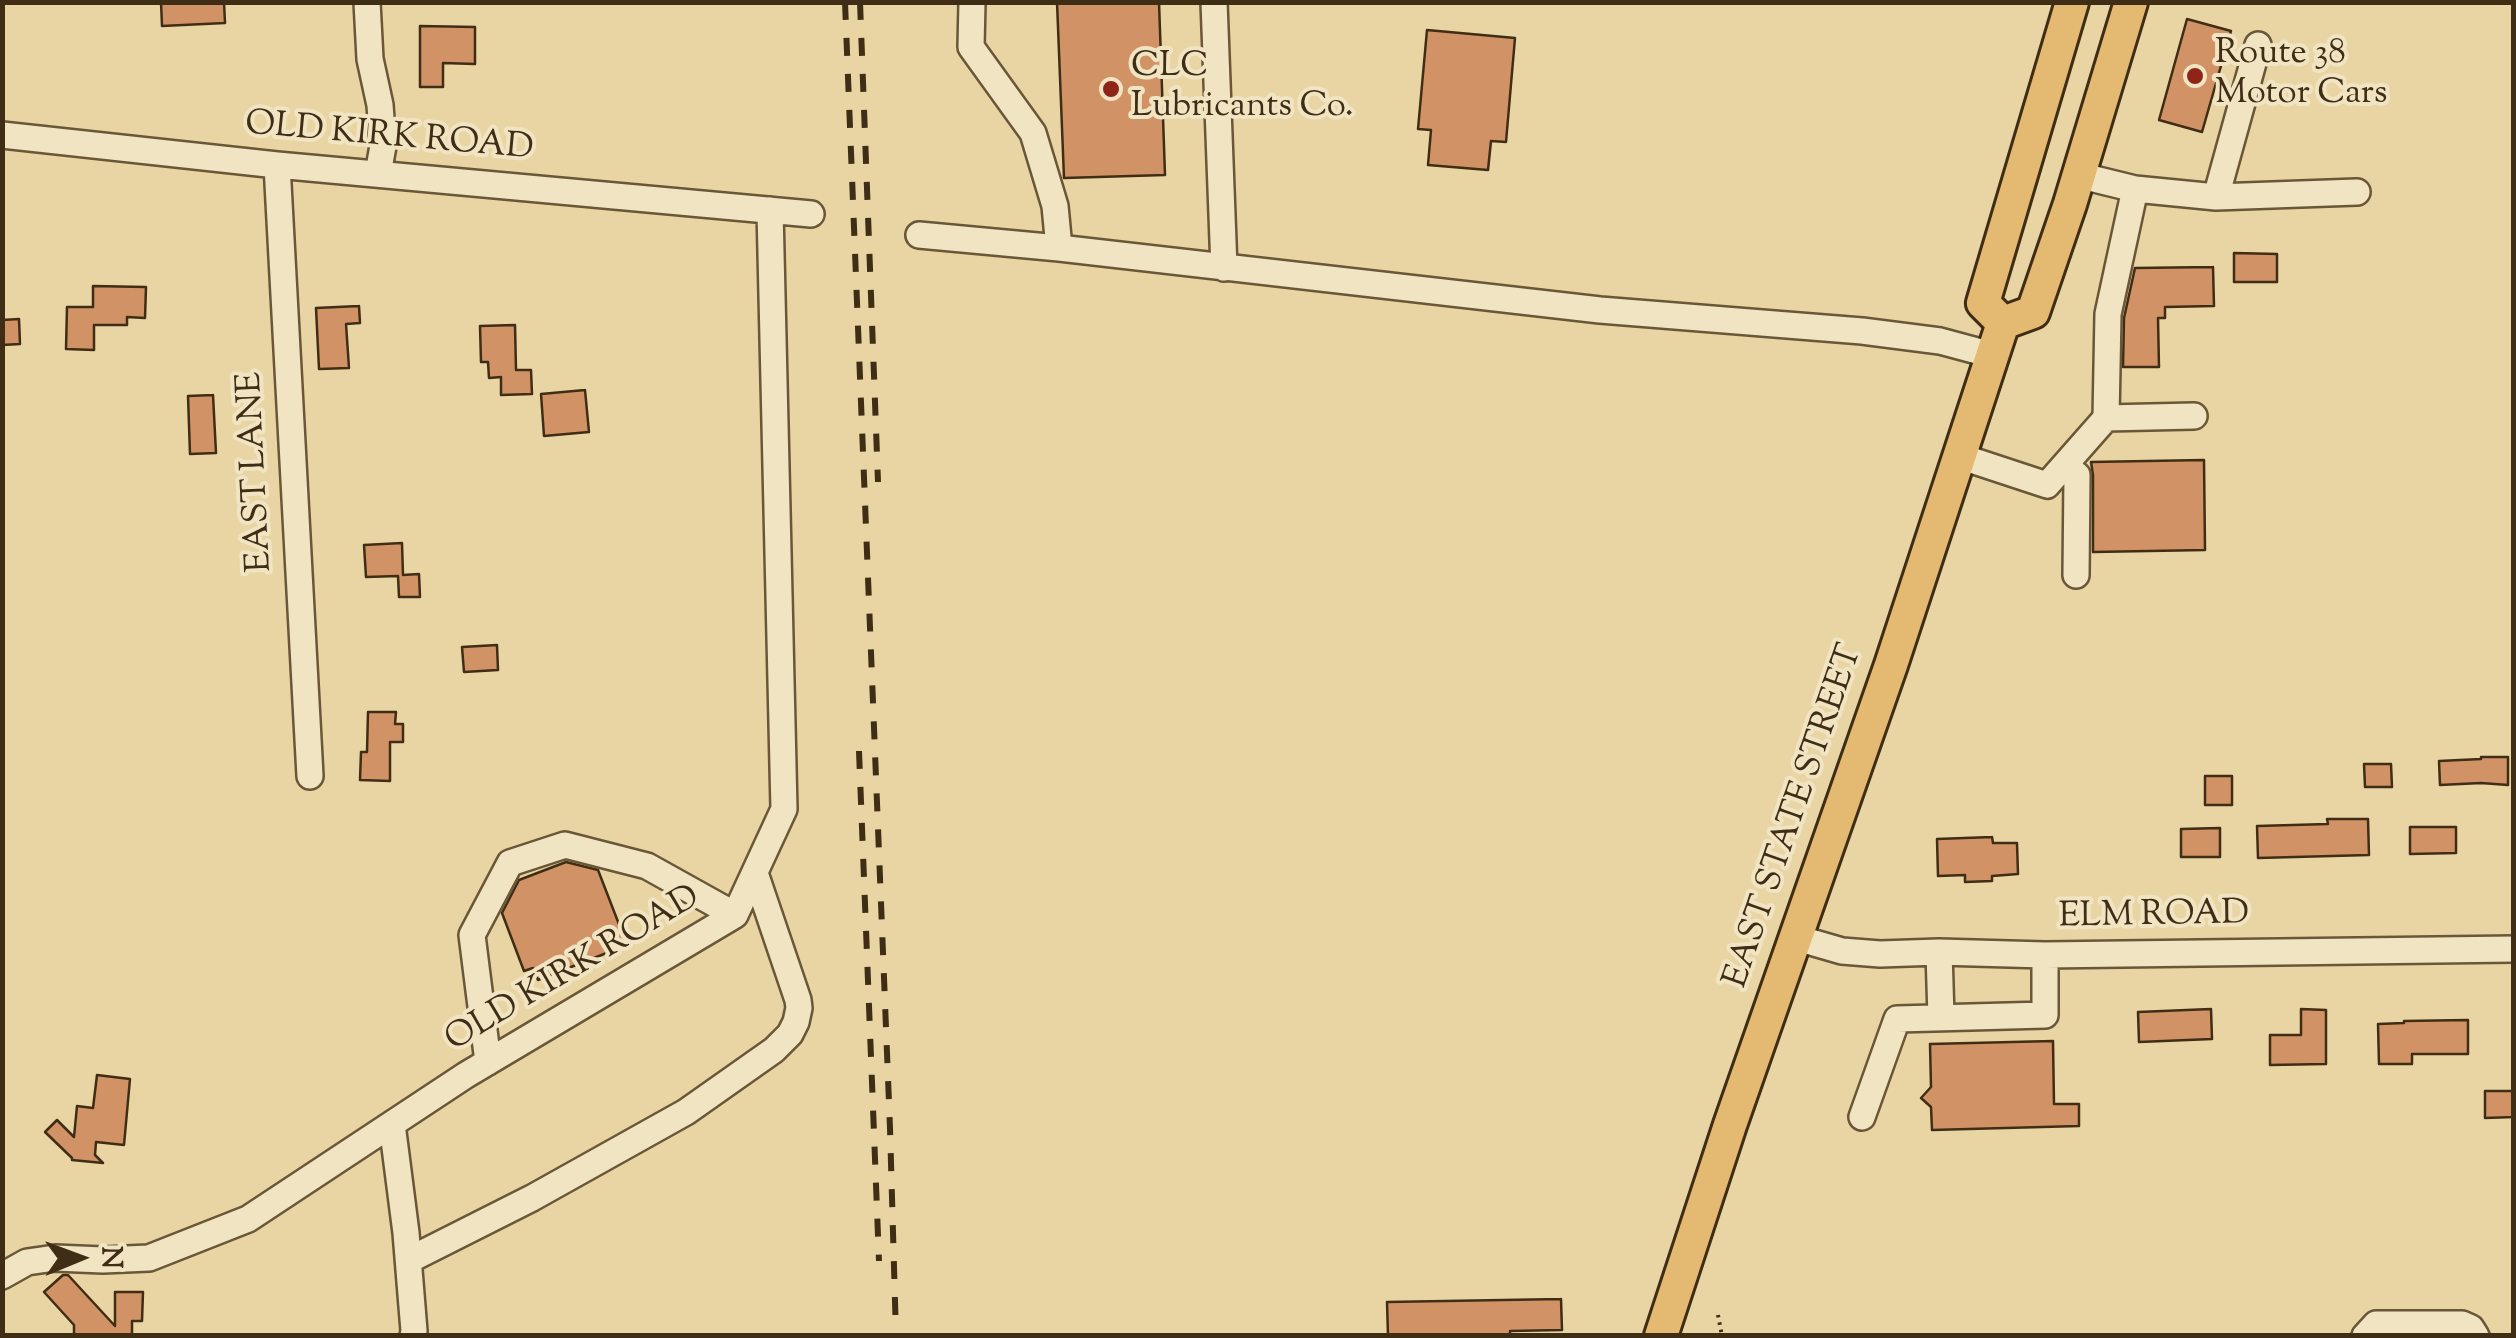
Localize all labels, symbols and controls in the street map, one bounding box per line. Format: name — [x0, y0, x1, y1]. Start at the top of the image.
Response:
place label: Route 38 Motor Cars — [2215, 35, 2388, 117]
place label: CLC Lubricants Co. — [1131, 48, 1354, 130]
marker: Route 38 Motor Cars — [2184, 65, 2206, 87]
marker: CLC Lubricants Co. — [1100, 78, 1122, 100]
street label: OLD KIRK ROAD — [243, 105, 535, 173]
street label: EAST LANE — [232, 371, 284, 573]
street label: EAST STATE STREET — [1717, 640, 1875, 994]
street label: OLD KIRK ROAD — [439, 879, 709, 1063]
street label: ELM ROAD — [2059, 895, 2249, 941]
north arrow — [30, 1208, 130, 1308]
text: N — [90, 1246, 130, 1269]

